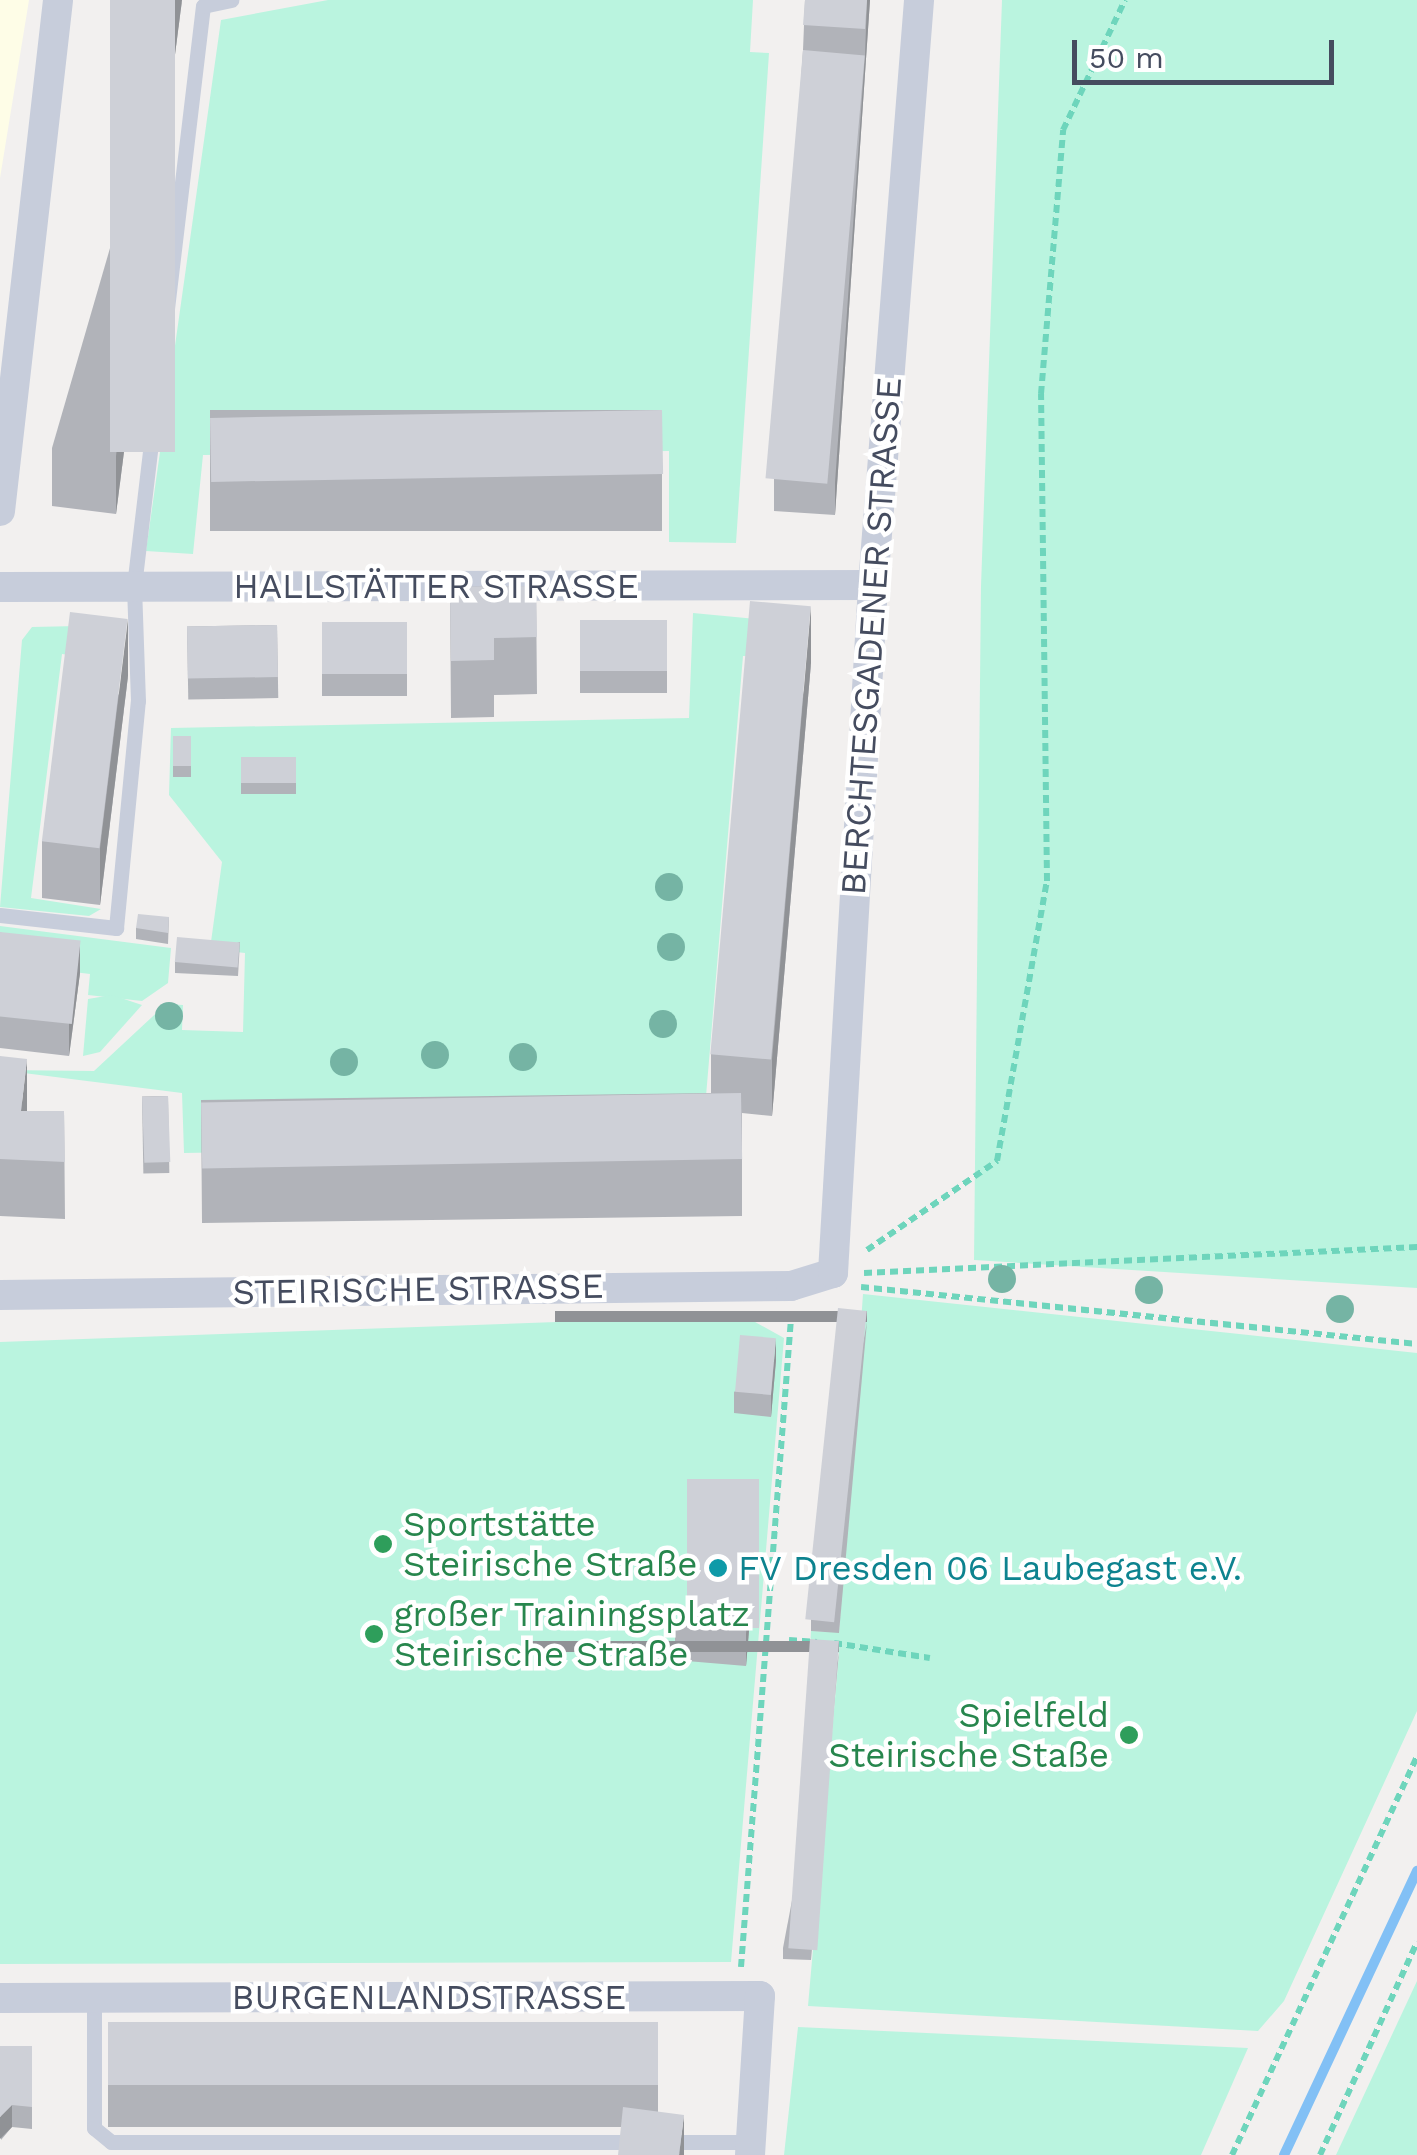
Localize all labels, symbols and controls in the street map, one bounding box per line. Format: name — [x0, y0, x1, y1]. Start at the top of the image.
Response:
scale bar — [1077, 20, 1340, 82]
text: 50 m — [1089, 40, 1164, 75]
street label: BERCHTESGADENER STRASSE — [832, 376, 910, 896]
street label: HALLSTÄTTER STRASSE — [233, 565, 639, 607]
street label: STEIRISCHE STRASSE — [232, 1265, 604, 1313]
place label: Sportstätte Steirische Straße — [403, 1503, 698, 1585]
marker: Sportstätte Steirische Straße — [372, 1533, 394, 1555]
place label: FV Dresden 06 Laubegast e.V. — [738, 1547, 1243, 1589]
marker: FV Dresden 06 Laubegast e.V. — [707, 1557, 729, 1579]
place label: großer Trainingsplatz Steirische Straße — [394, 1593, 752, 1675]
marker: großer Trainingsplatz Steirische Straße — [363, 1623, 385, 1645]
place label: Spielfeld Steirische Staße — [828, 1694, 1109, 1776]
marker: Spielfeld Steirische Staße — [1118, 1724, 1140, 1746]
street label: BURGENLANDSTRASSE — [232, 1976, 626, 2018]

